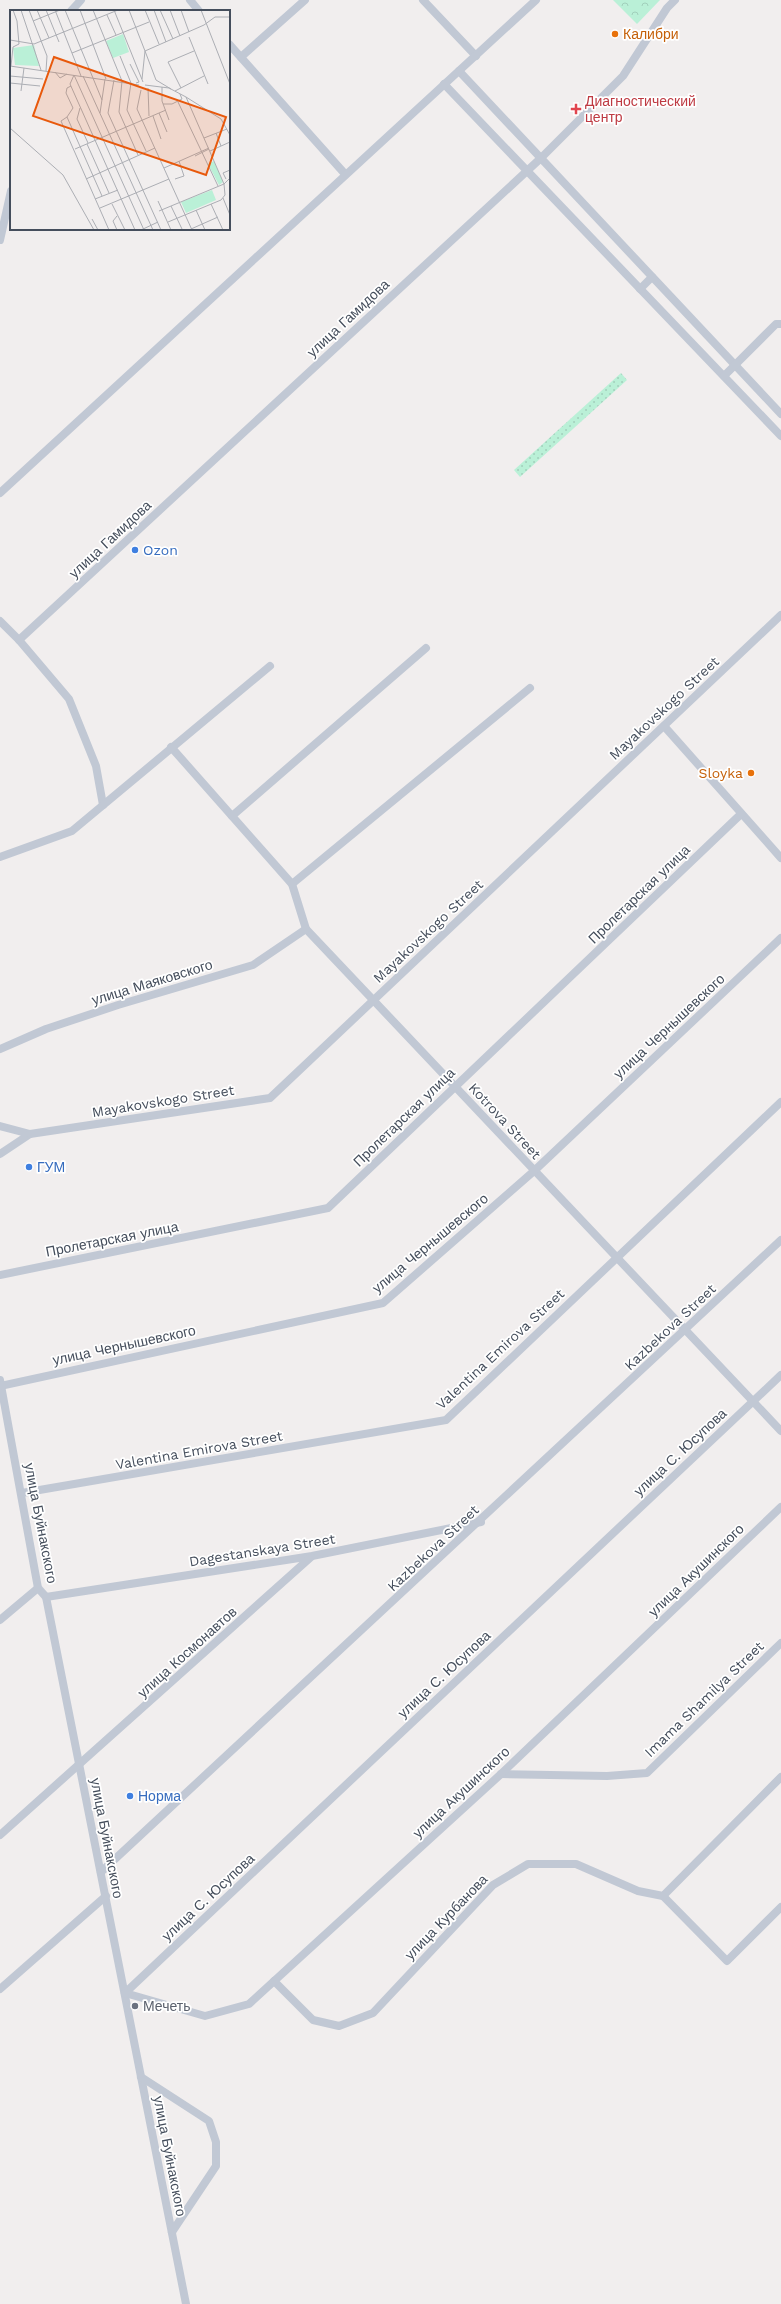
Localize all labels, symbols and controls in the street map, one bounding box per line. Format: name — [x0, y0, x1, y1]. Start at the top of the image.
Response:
inset map — [10, 10, 230, 230]
place label: Калибри — [623, 26, 679, 42]
marker: Калибри — [610, 29, 620, 39]
place label: Диагностический центр — [585, 93, 696, 125]
marker: Диагностический центр — [570, 103, 582, 115]
street label: улица Гамидова — [304, 276, 392, 360]
street label: улица Гамидова — [66, 497, 154, 581]
place label: Ozon — [143, 542, 178, 558]
marker: Ozon — [130, 545, 140, 555]
street label: Mayakovskogo Street — [606, 653, 722, 763]
place label: Sloyka — [699, 765, 743, 781]
marker: Sloyka — [746, 768, 756, 778]
street label: Пролетарская улица — [585, 841, 693, 947]
street label: Mayakovskogo Street — [370, 876, 486, 986]
street label: улица Маяковского — [90, 956, 215, 1008]
street label: улица Чернышевского — [610, 970, 728, 1082]
street label: Пролетарская улица — [350, 1064, 458, 1170]
street label: Kotrova Street — [466, 1080, 544, 1162]
street label: Mayakovskogo Street — [91, 1082, 235, 1120]
place label: ГУМ — [37, 1159, 65, 1175]
marker: ГУМ — [24, 1162, 34, 1172]
street label: улица Чернышевского — [369, 1190, 491, 1296]
street label: Пролетарская улица — [44, 1218, 180, 1260]
street label: Kazbekova Street — [621, 1281, 719, 1373]
street label: Valentina Emirova Street — [433, 1285, 567, 1413]
street label: улица Чернышевского — [51, 1322, 197, 1368]
street label: улица С. Юсупова — [630, 1405, 730, 1499]
street label: Valentina Emirova Street — [114, 1427, 284, 1473]
street label: улица Буйнакского — [21, 1461, 61, 1585]
street label: Kazbekova Street — [384, 1502, 482, 1594]
street label: улица Акушинского — [645, 1520, 747, 1620]
street label: Dagestanskaya Street — [188, 1531, 336, 1569]
street label: улица Космонавтов — [134, 1603, 240, 1701]
street label: улица С. Юсупова — [394, 1627, 494, 1721]
street label: Imama Shamilya Street — [641, 1638, 767, 1760]
street label: улица Акушинского — [409, 1743, 513, 1841]
street label: улица Буйнакского — [87, 1776, 127, 1900]
place label: Норма — [138, 1788, 181, 1804]
marker: Норма — [125, 1791, 135, 1801]
street label: улица С. Юсупова — [158, 1850, 258, 1944]
street label: улица Курбанова — [401, 1871, 491, 1963]
place label: Мечеть — [143, 1998, 190, 2014]
marker: Мечеть — [130, 2001, 140, 2011]
street label: улица Буйнакского — [150, 2094, 190, 2218]

